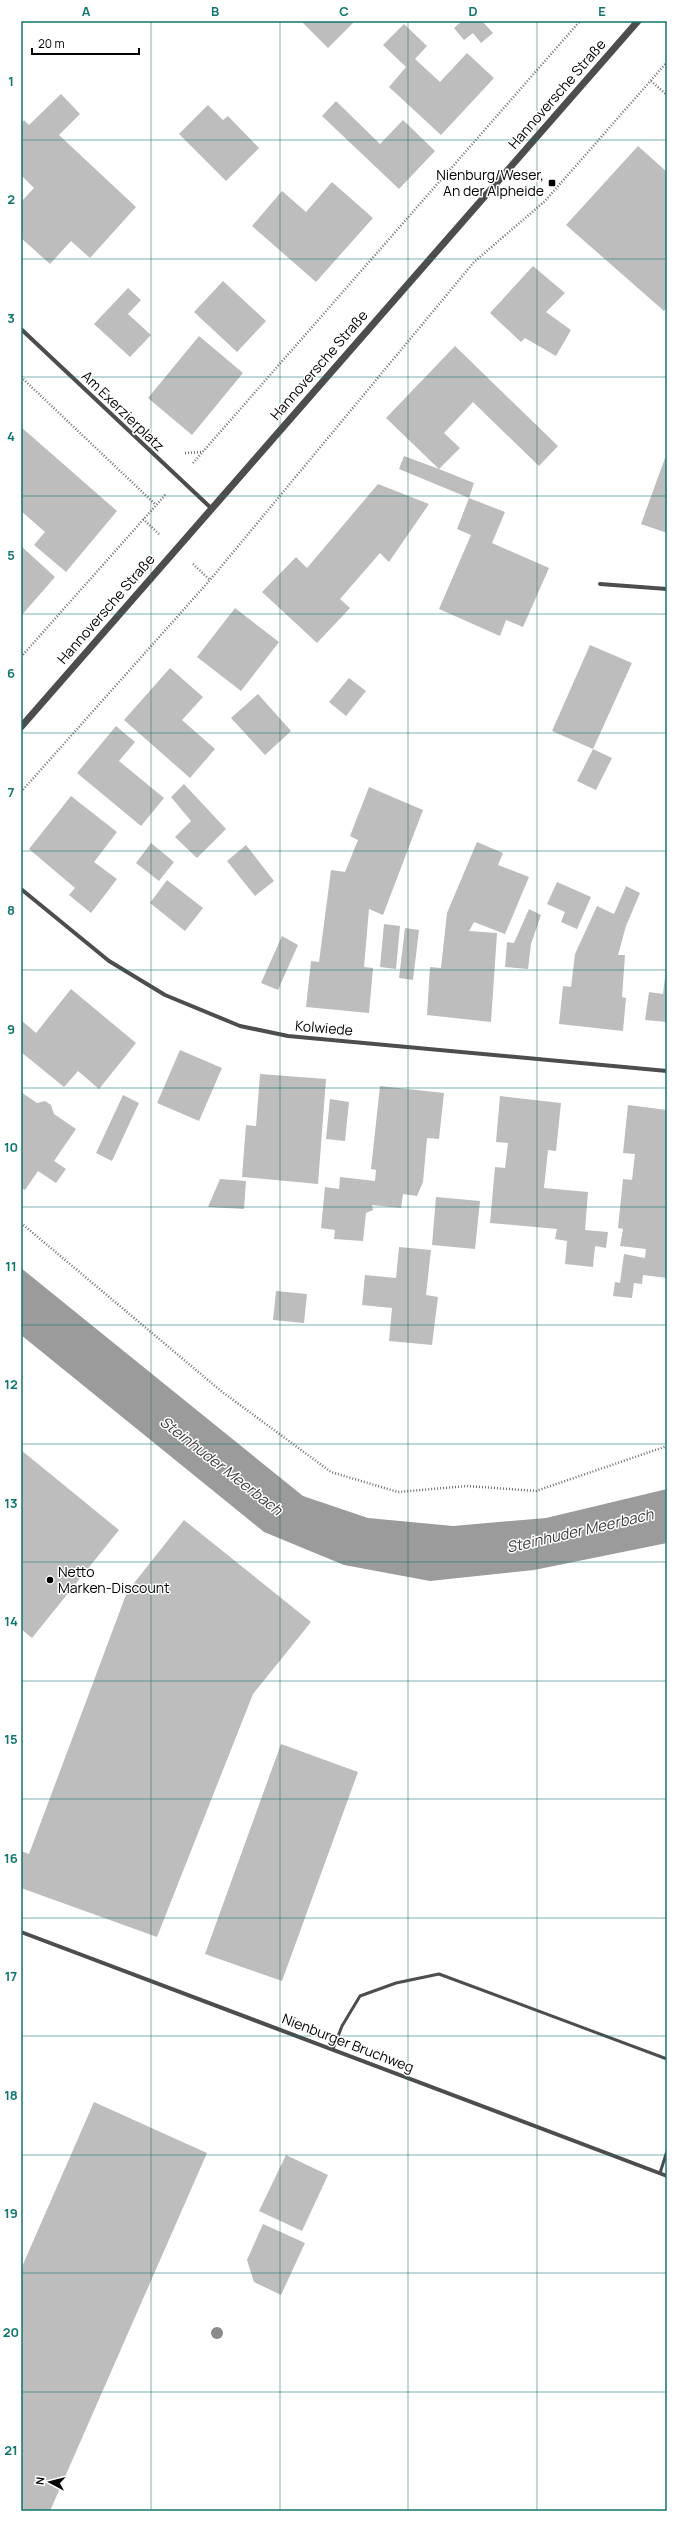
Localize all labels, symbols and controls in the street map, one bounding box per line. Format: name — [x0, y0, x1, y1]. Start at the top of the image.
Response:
text: A — [82, 2, 91, 20]
text: B — [211, 2, 219, 20]
text: C — [339, 2, 349, 20]
text: D — [468, 2, 478, 20]
text: E — [598, 2, 606, 20]
scale bar — [32, 30, 139, 56]
text: 20 m — [38, 35, 65, 52]
street label: Hannoversche Straße — [504, 35, 610, 153]
text: 1 — [8, 72, 14, 90]
place label: Nienburg/Weser, An der Alpheide — [436, 165, 544, 200]
marker: Nienburg/Weser, An der Alpheide — [547, 178, 557, 188]
text: 2 — [7, 190, 15, 208]
street label: Hannoversche Straße — [266, 306, 372, 424]
text: 3 — [7, 309, 15, 327]
street label: Am Exerzierplatz — [78, 366, 169, 455]
text: 4 — [7, 427, 15, 445]
text: 5 — [7, 546, 15, 564]
street label: Hannoversche Straße — [53, 550, 159, 668]
text: 6 — [7, 664, 15, 682]
text: 7 — [8, 783, 15, 801]
text: 8 — [7, 901, 15, 919]
street label: Kolwiede — [294, 1016, 354, 1039]
text: 9 — [7, 1020, 15, 1038]
text: 10 — [4, 1138, 18, 1156]
text: 11 — [5, 1257, 17, 1275]
text: 12 — [4, 1375, 18, 1393]
water label: Steinhuder Meerbach — [156, 1411, 288, 1521]
text: 13 — [4, 1494, 18, 1512]
water label: Steinhuder Meerbach — [504, 1503, 656, 1558]
place label: Netto Marken-Discount — [58, 1562, 170, 1597]
marker: Netto Marken-Discount — [45, 1575, 55, 1585]
text: 14 — [4, 1612, 18, 1630]
text: 15 — [4, 1730, 18, 1748]
text: 16 — [4, 1849, 18, 1867]
text: 17 — [5, 1967, 17, 1985]
street label: Nienburger Bruchweg — [280, 2009, 417, 2076]
text: 18 — [4, 2086, 18, 2104]
text: 19 — [4, 2204, 18, 2222]
text: 20 — [3, 2323, 19, 2341]
text: 21 — [4, 2441, 18, 2459]
north arrow — [30, 2462, 70, 2502]
text: N — [32, 2476, 48, 2486]

